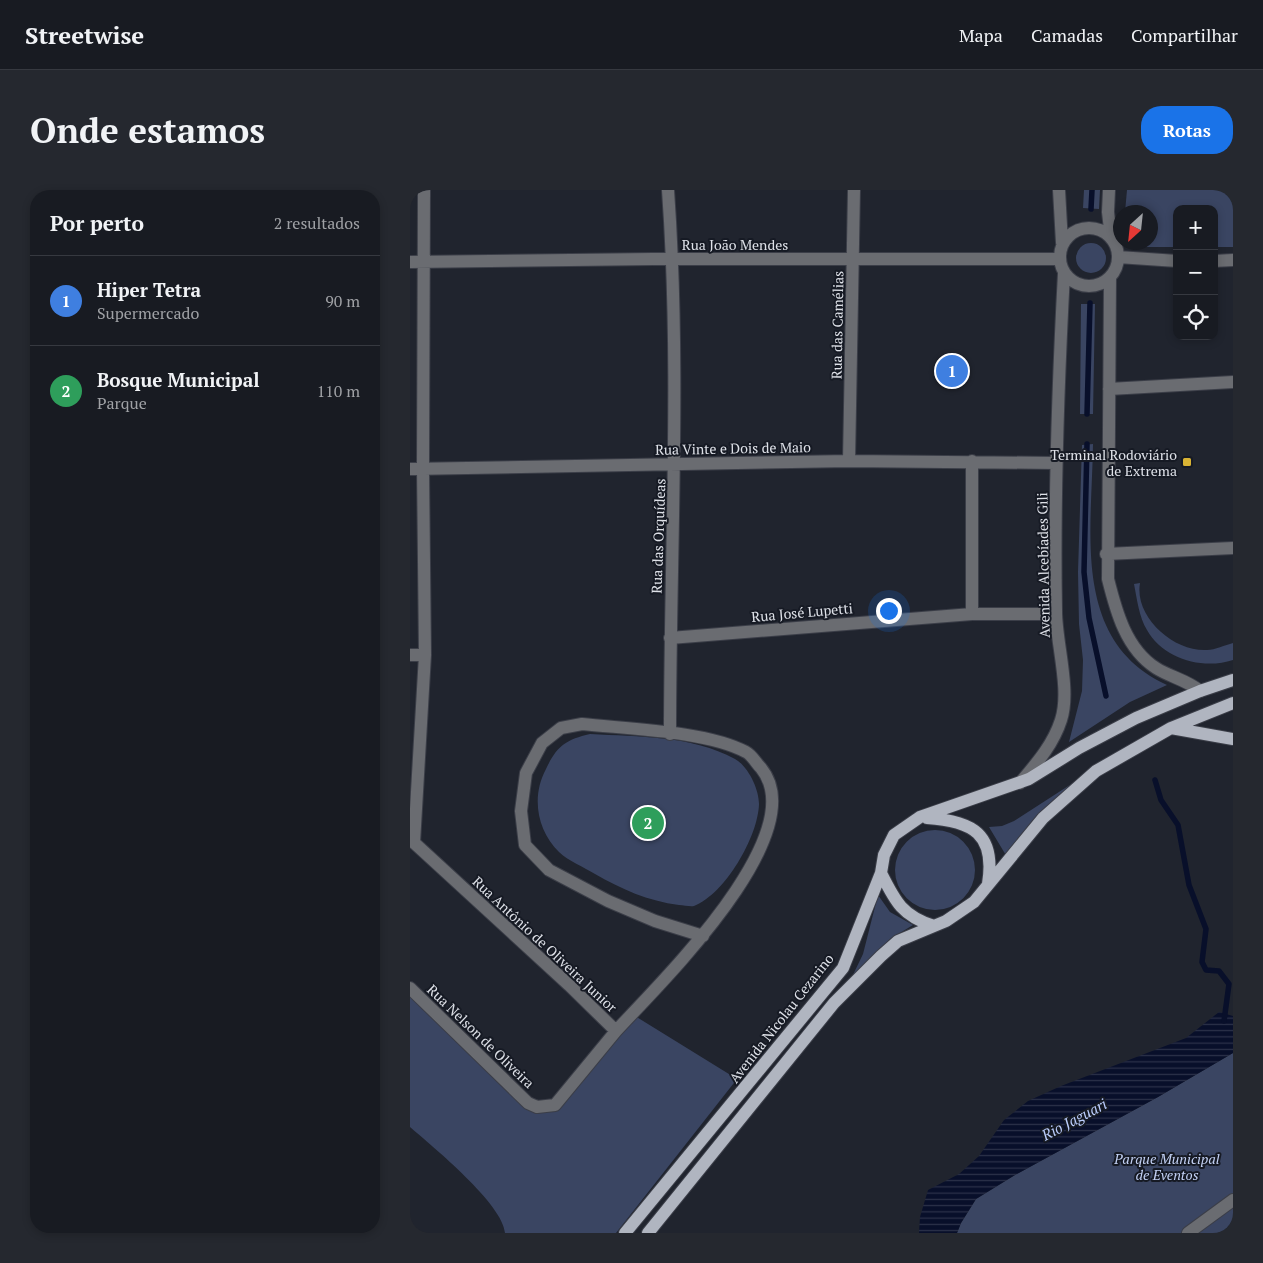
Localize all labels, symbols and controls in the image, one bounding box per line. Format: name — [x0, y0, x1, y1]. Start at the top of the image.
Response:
text: Streetwise — [25, 19, 144, 51]
text: Mapa — [959, 23, 1003, 47]
text: Camadas — [1031, 23, 1103, 47]
text: Compartilhar — [1131, 23, 1238, 47]
button: Rotas — [1141, 106, 1233, 154]
text: Onde estamos — [30, 107, 265, 153]
north arrow — [1113, 205, 1158, 250]
map controls — [1173, 205, 1218, 340]
button: + — [1173, 205, 1218, 250]
text: Por perto — [50, 209, 144, 237]
text: 2 resultados — [274, 212, 360, 234]
street label: Rua João Mendes — [682, 235, 788, 254]
button: − — [1173, 250, 1218, 295]
street label: Rua das Camélias — [827, 271, 847, 379]
text: Hiper Tetra — [97, 277, 201, 302]
text: 1 — [61, 290, 71, 312]
text: 90 m — [325, 290, 360, 312]
button: locate — [1173, 295, 1218, 340]
text: Supermercado — [97, 302, 199, 324]
pin: 1 — [936, 352, 968, 390]
text: Bosque Municipal — [97, 367, 260, 392]
text: 2 — [61, 380, 71, 402]
text: 110 m — [317, 380, 360, 402]
text: Parque — [97, 392, 147, 414]
street label: Rua Vinte e Dois de Maio — [655, 437, 811, 459]
place label: Terminal Rodoviário de Extrema — [1050, 445, 1177, 480]
marker: Terminal Rodoviário de Extrema — [1181, 456, 1193, 468]
street label: Rua das Orquídeas — [646, 478, 670, 594]
street label: Avenida Alcebíades Gili — [1032, 492, 1054, 638]
street label: Rua José Lupetti — [750, 598, 854, 626]
your location — [876, 598, 902, 624]
pin: 2 — [632, 804, 664, 842]
street label: Rua Antônio de Oliveira Junior — [469, 872, 622, 1017]
street label: Avenida Nicolau Cezarino — [724, 949, 838, 1087]
street label: Rua Nelson de Oliveira — [423, 980, 539, 1092]
water label: Rio Jaguari — [1037, 1093, 1111, 1145]
park label: Parque Municipal de Eventos — [1113, 1149, 1220, 1184]

